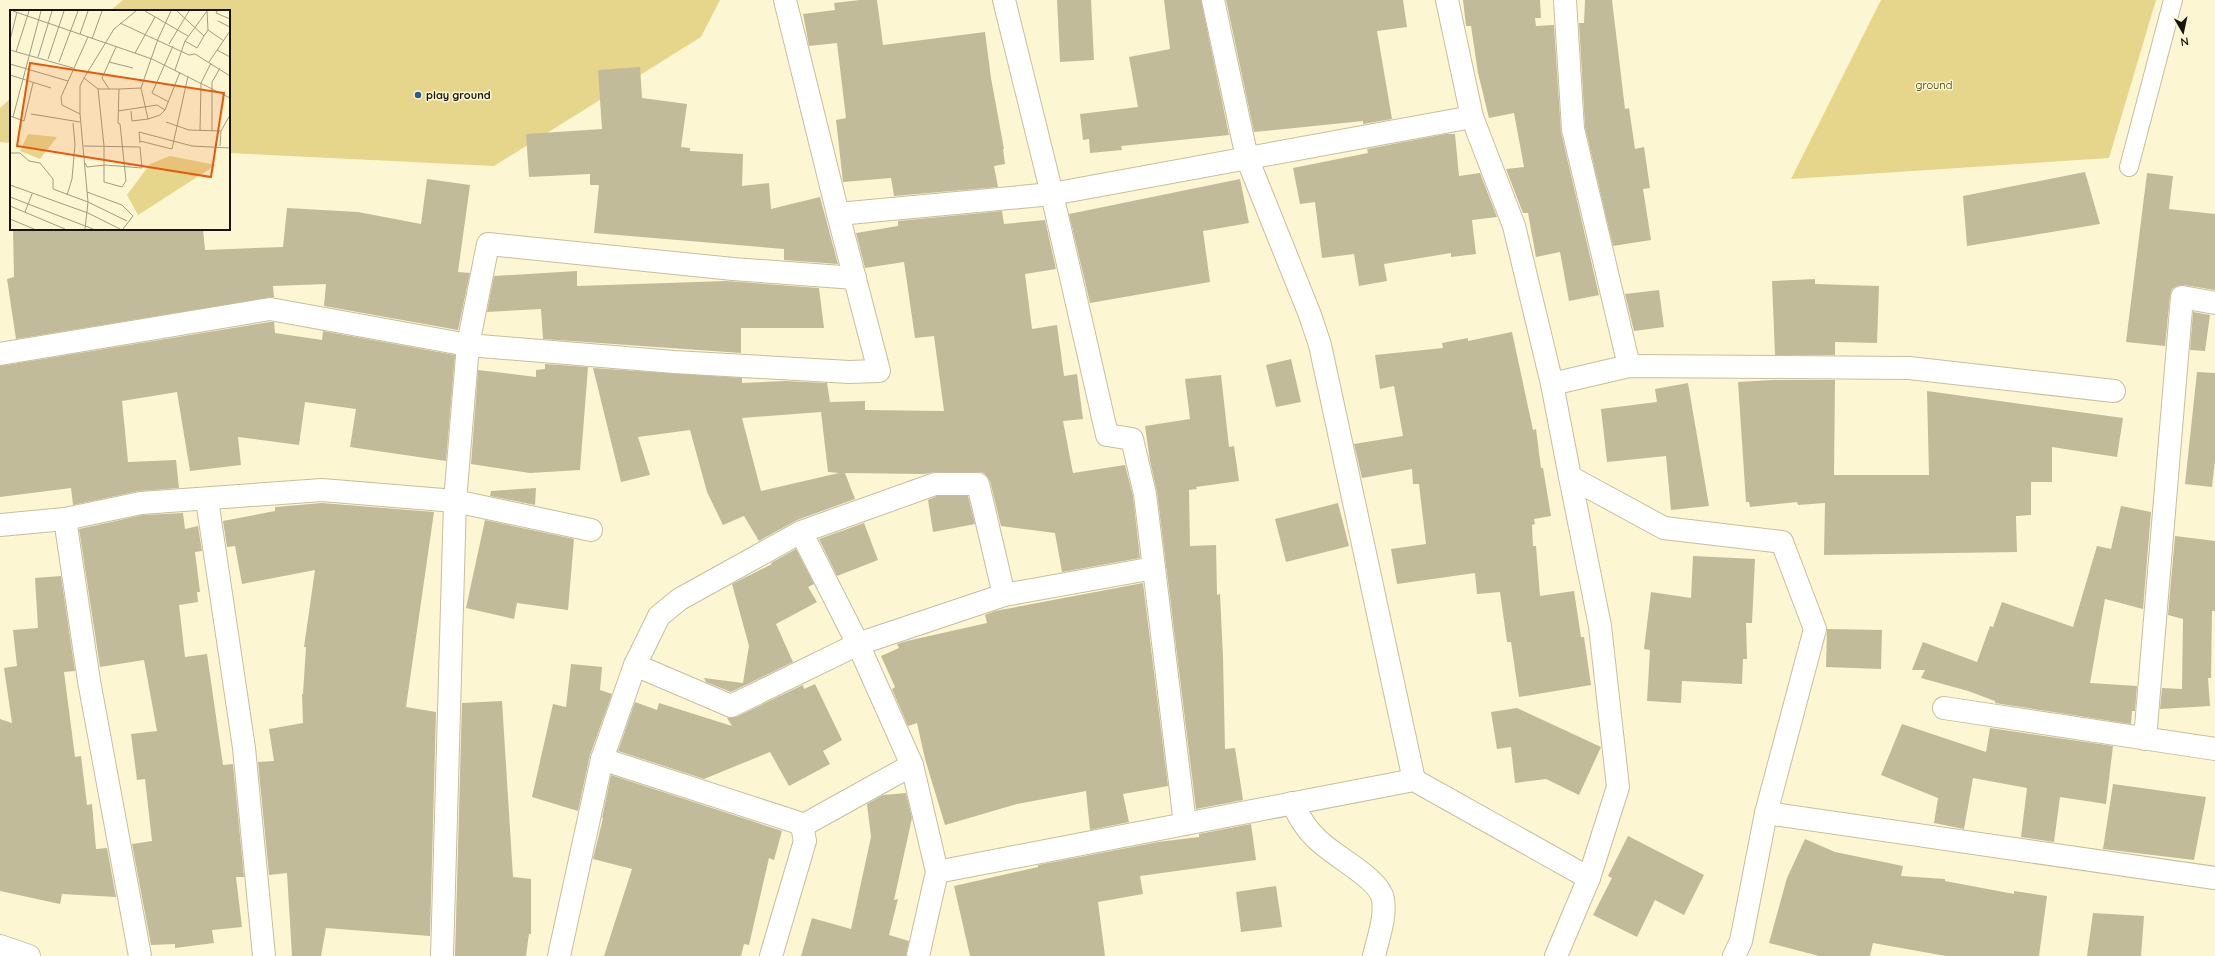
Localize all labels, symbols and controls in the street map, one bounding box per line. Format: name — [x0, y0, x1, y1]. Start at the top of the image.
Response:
inset map — [10, 10, 230, 230]
north arrow — [2163, 12, 2203, 52]
text: N — [2179, 34, 2190, 49]
park label: ground — [1916, 78, 1952, 92]
place label: play ground — [426, 88, 491, 102]
marker: play ground — [413, 90, 423, 100]

